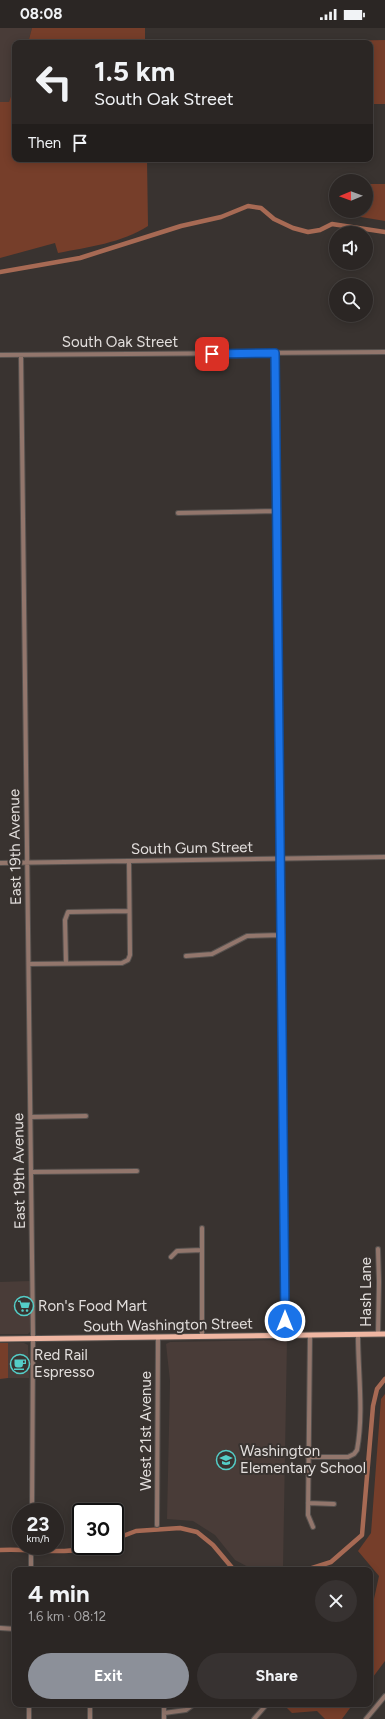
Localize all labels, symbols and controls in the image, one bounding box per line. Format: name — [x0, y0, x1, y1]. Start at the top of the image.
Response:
text: 08:08 — [20, 5, 62, 23]
text: 1.5 km — [94, 54, 175, 88]
icon: left — [28, 56, 80, 108]
text: South Oak Street — [94, 88, 234, 110]
icon: arrive — [69, 132, 91, 154]
text: Then — [28, 134, 61, 152]
north arrow — [329, 174, 373, 218]
map controls — [329, 174, 373, 322]
button: sound — [329, 226, 373, 270]
button: search — [329, 278, 373, 322]
street label: South Oak Street — [62, 333, 178, 351]
pin — [195, 337, 229, 371]
icon: arrive — [201, 343, 223, 365]
street label: East 19th Avenue — [5, 789, 25, 905]
street label: South Gum Street — [131, 838, 254, 858]
street label: East 19th Avenue — [9, 1113, 29, 1229]
street label: Hash Lane — [357, 1257, 375, 1327]
supermarket icon: Ron's Food Mart — [13, 1295, 35, 1317]
place label: Ron's Food Mart — [38, 1297, 148, 1315]
position arrow — [264, 1300, 306, 1342]
street label: South Washington Street — [83, 1315, 253, 1335]
place label: Red Rail Espresso — [34, 1346, 95, 1381]
cafe icon: Red Rail Espresso — [9, 1353, 31, 1375]
street label: West 21st Avenue — [137, 1371, 155, 1491]
place label: Washington Elementary School — [240, 1442, 366, 1477]
school or university icon: Washington Elementary School — [215, 1449, 237, 1471]
speed limit sign: 30 — [72, 1503, 124, 1555]
text: 23 — [27, 1512, 49, 1536]
text: km/h — [27, 1532, 49, 1545]
text: 4 min — [28, 1579, 90, 1608]
button: close — [315, 1580, 357, 1622]
text: 1.6 km · 08:12 — [28, 1609, 106, 1624]
button: Exit — [28, 1653, 189, 1699]
button: Share — [197, 1653, 357, 1699]

